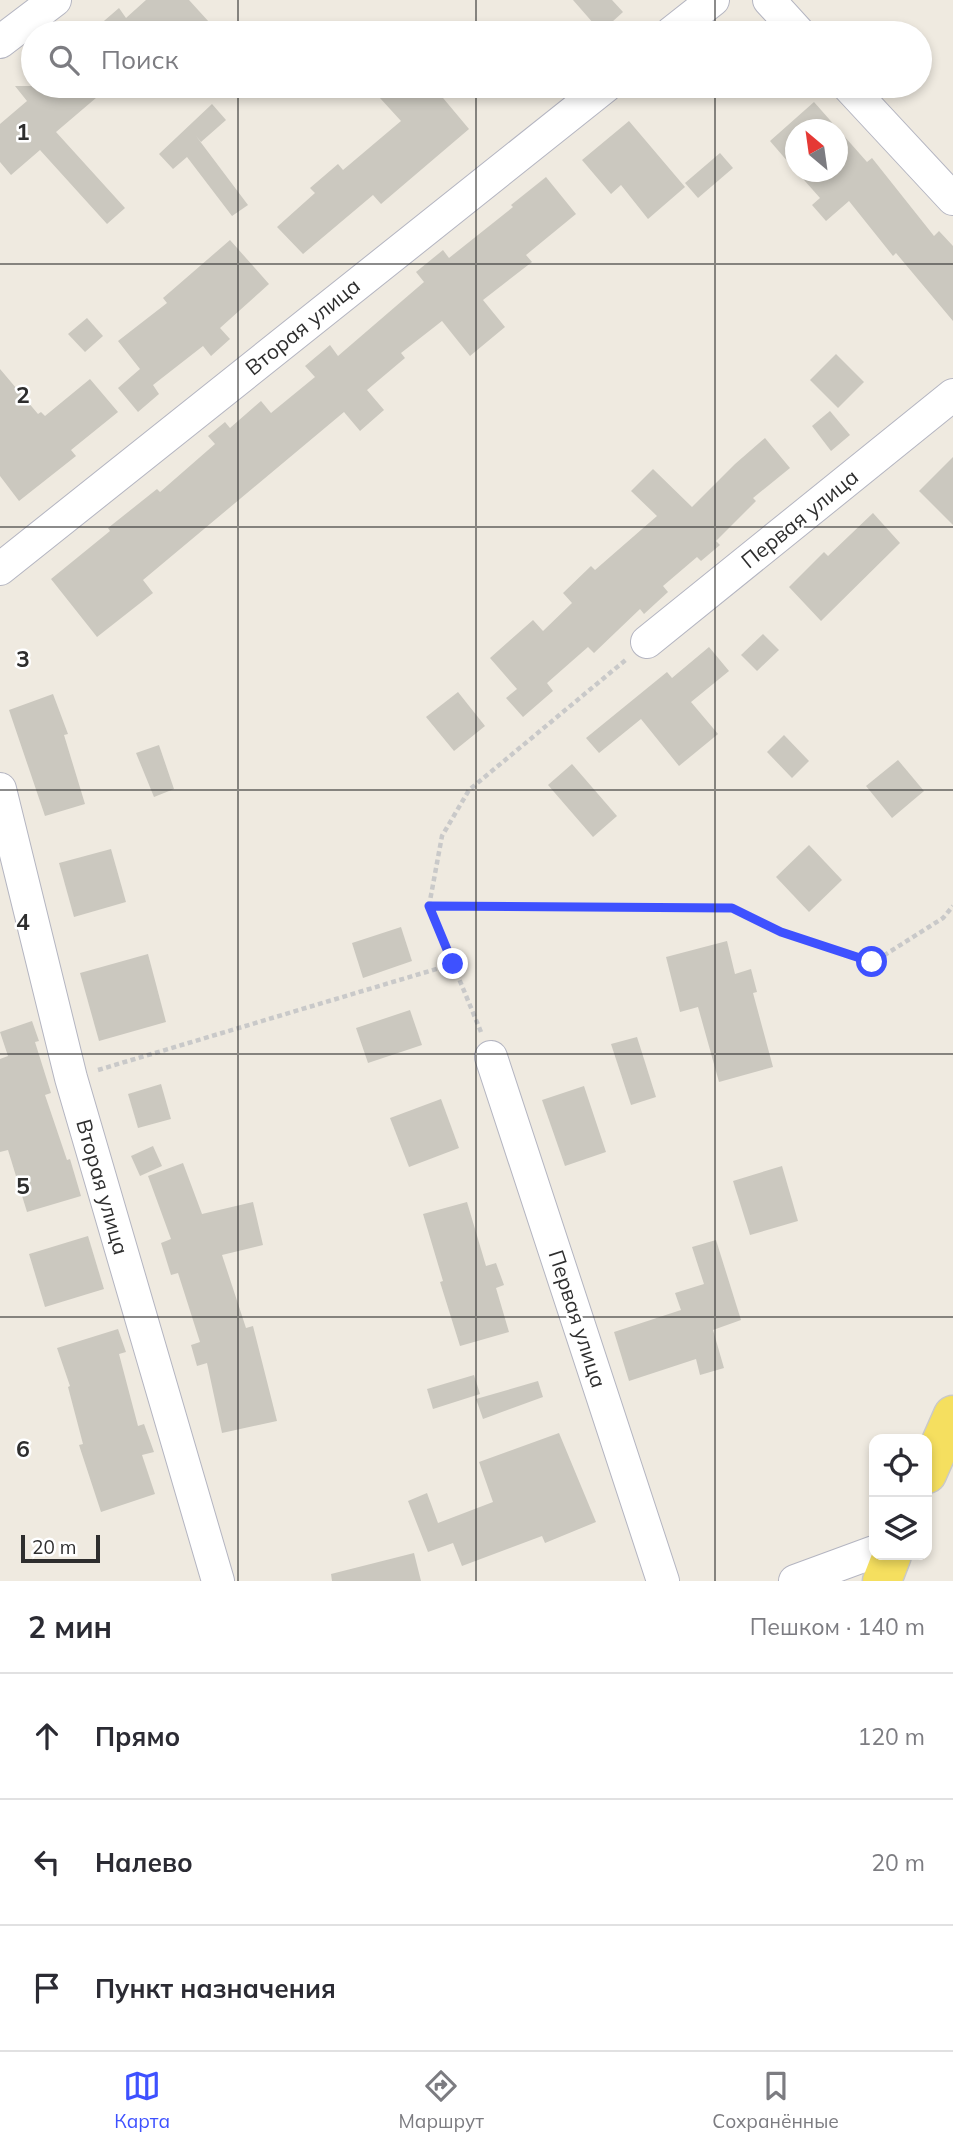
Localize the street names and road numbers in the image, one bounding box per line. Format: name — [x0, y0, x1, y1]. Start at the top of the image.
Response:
street label: Вторая улица — [240, 272, 365, 380]
street label: Первая улица — [736, 463, 863, 573]
street label: Вторая улица — [71, 1116, 135, 1258]
street label: Первая улица — [543, 1247, 612, 1391]

